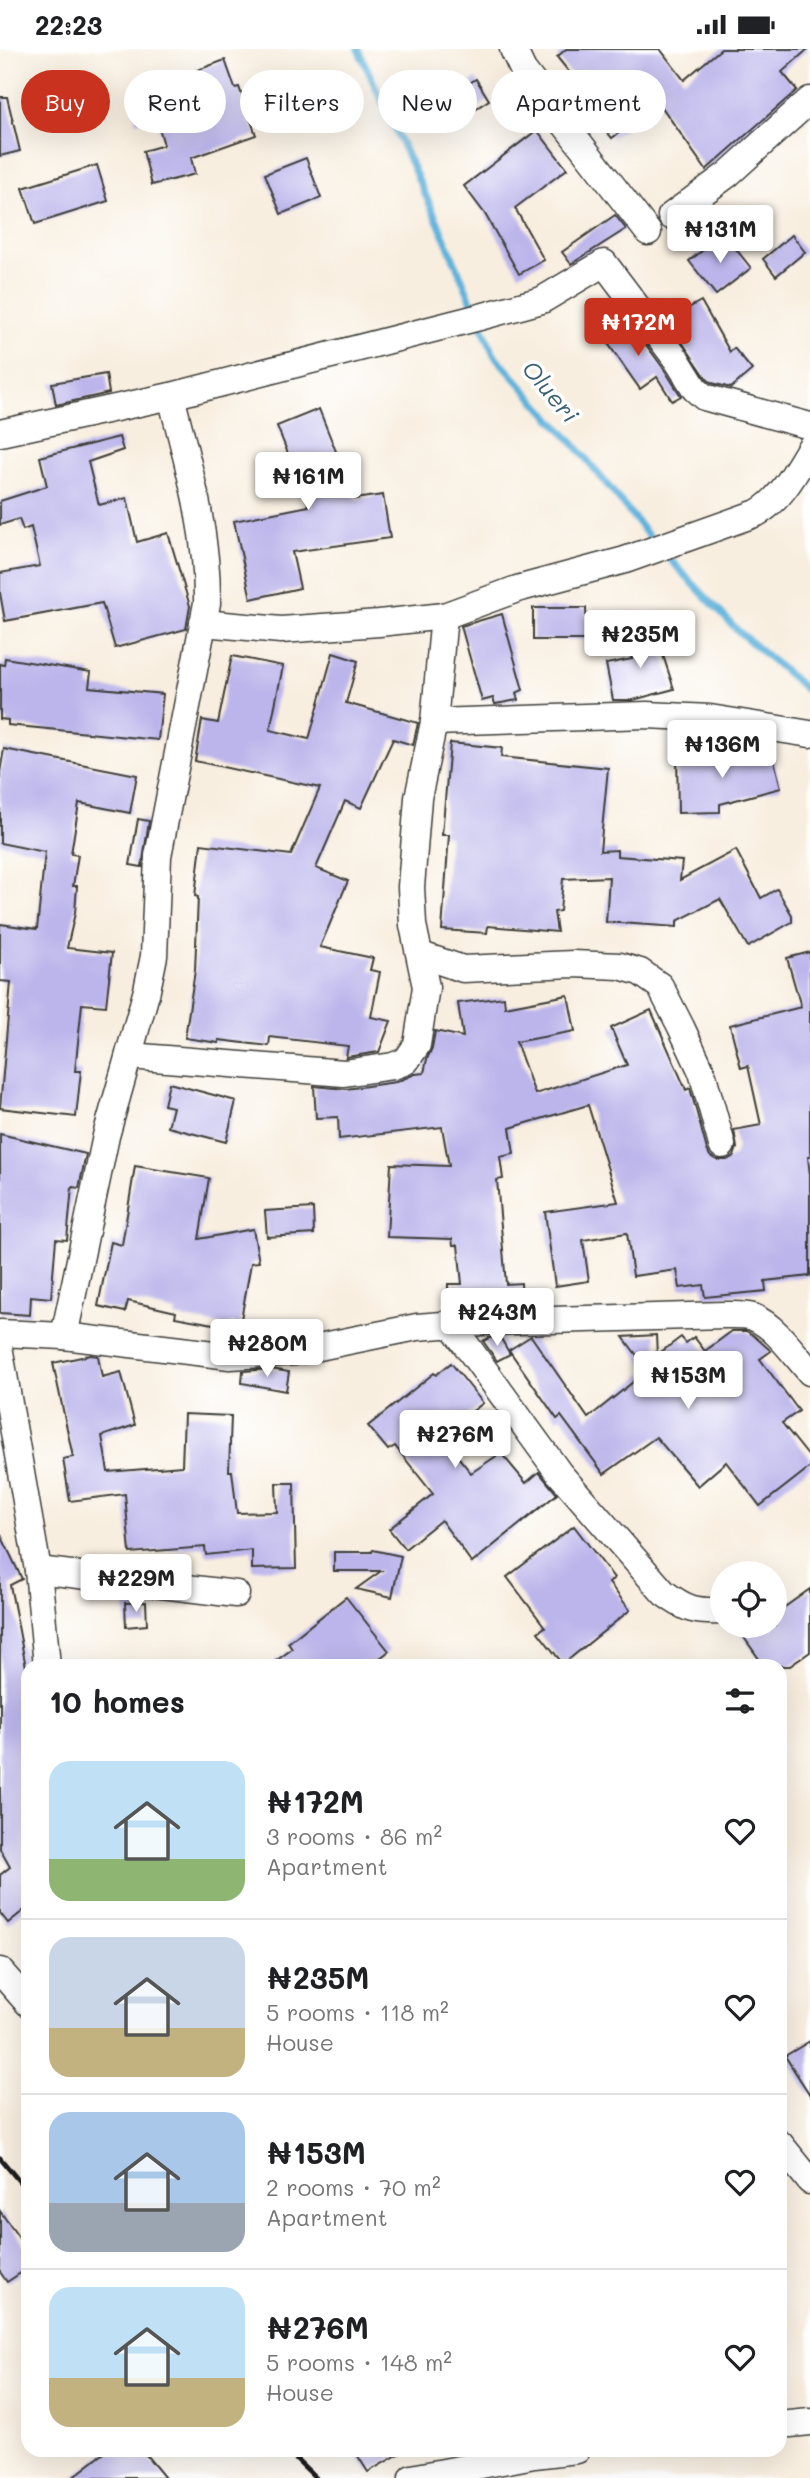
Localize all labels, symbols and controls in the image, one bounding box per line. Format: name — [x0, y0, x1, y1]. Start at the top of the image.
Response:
text: 22:23 — [35, 8, 102, 42]
chip: Buy — [21, 70, 110, 133]
chip: Rent — [124, 70, 226, 133]
chip: Filters — [240, 70, 364, 133]
chip: New — [378, 70, 477, 133]
chip: Apartment — [491, 70, 666, 133]
pin: ₦131M — [671, 205, 769, 265]
text: ₦131M — [683, 213, 757, 243]
pin: ₦172M — [589, 299, 687, 358]
text: ₦172M — [600, 306, 676, 336]
water label: Olueri — [516, 353, 587, 429]
pin: ₦161M — [259, 453, 357, 512]
text: ₦161M — [271, 460, 345, 490]
pin: ₦235M — [591, 611, 689, 670]
text: ₦235M — [600, 618, 680, 648]
pin: ₦136M — [673, 721, 771, 780]
text: ₦136M — [683, 728, 761, 758]
pin: ₦243M — [448, 1289, 546, 1348]
text: ₦243M — [457, 1296, 537, 1326]
pin: ₦280M — [218, 1319, 316, 1379]
text: ₦280M — [226, 1327, 308, 1357]
pin: ₦153M — [639, 1351, 737, 1411]
text: ₦153M — [650, 1359, 726, 1389]
pin: ₦276M — [406, 1411, 504, 1470]
text: ₦276M — [416, 1418, 494, 1448]
pin: ₦229M — [87, 1555, 185, 1614]
map controls — [710, 1561, 787, 1638]
button: locate — [710, 1561, 787, 1638]
text: ₦229M — [97, 1562, 175, 1592]
text: 10 homes — [49, 1681, 185, 1721]
icon: filters — [721, 1682, 759, 1720]
text: ₦172M — [266, 1781, 364, 1821]
icon: home — [105, 1789, 189, 1873]
icon: heart — [721, 1812, 759, 1850]
text: 3 rooms · 86 m² — [266, 1821, 442, 1851]
text: Apartment — [266, 1851, 388, 1881]
text: ₦235M — [266, 1957, 370, 1997]
icon: home — [105, 1965, 189, 2049]
icon: heart — [721, 1988, 759, 2026]
text: 5 rooms · 118 m² — [266, 1997, 449, 2027]
text: House — [266, 2027, 334, 2057]
text: ₦153M — [266, 2132, 366, 2172]
icon: home — [105, 2140, 189, 2224]
icon: heart — [721, 2163, 759, 2201]
text: 2 rooms · 70 m² — [266, 2172, 441, 2202]
text: Apartment — [266, 2202, 388, 2232]
text: ₦276M — [266, 2307, 369, 2347]
icon: home — [105, 2315, 189, 2399]
icon: heart — [721, 2338, 759, 2376]
text: 5 rooms · 148 m² — [266, 2347, 452, 2377]
text: House — [266, 2377, 334, 2407]

